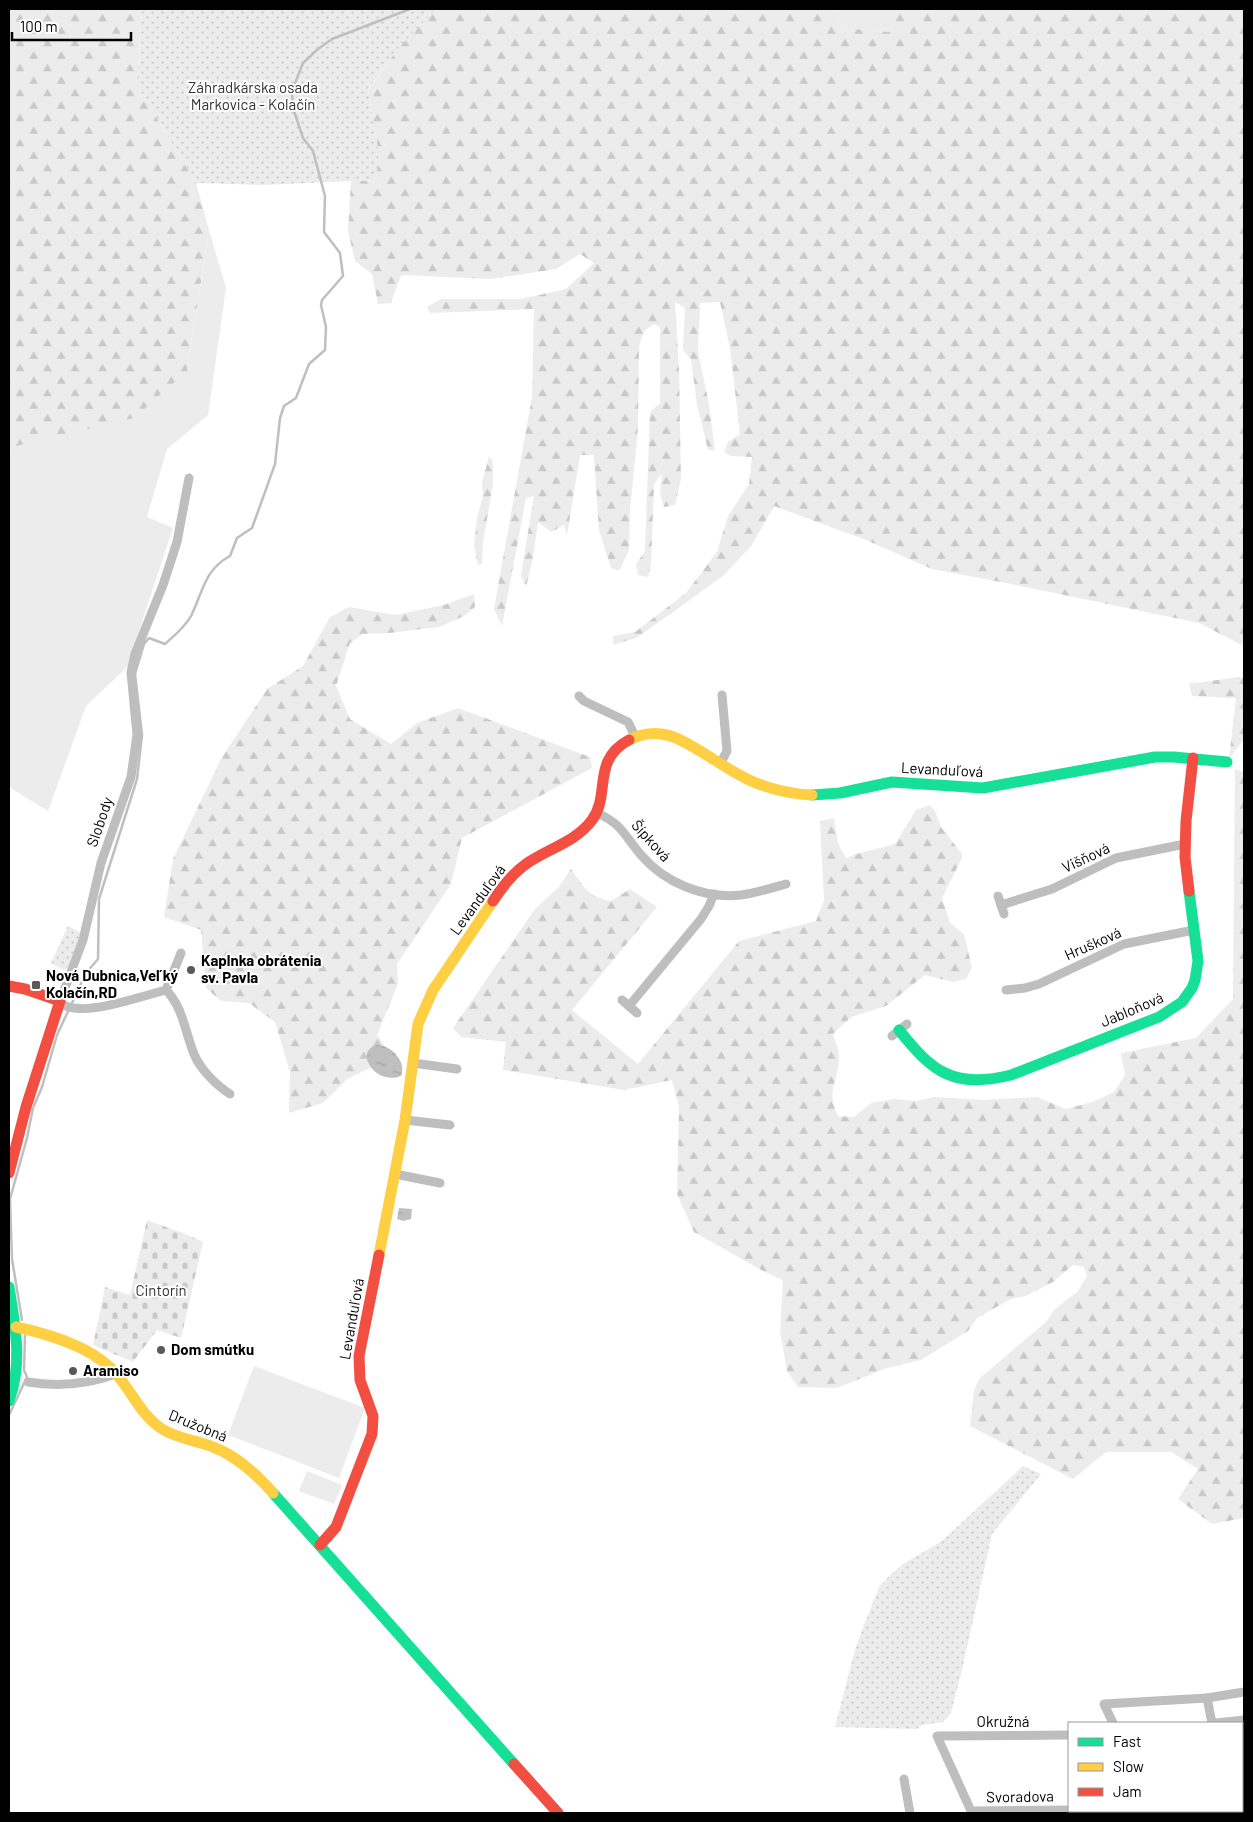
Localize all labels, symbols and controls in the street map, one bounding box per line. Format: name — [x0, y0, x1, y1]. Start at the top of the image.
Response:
scale bar — [12, 10, 131, 42]
text: 100 m — [20, 17, 58, 35]
park label: Záhradkárska osada Markovica - Kolačín — [188, 78, 318, 113]
street label: Levanduľová — [900, 758, 984, 780]
street label: Slobody — [82, 794, 116, 849]
street label: Šípková — [628, 816, 675, 865]
street label: Višňová — [1059, 838, 1112, 876]
street label: Levanduľová — [446, 861, 509, 938]
street label: Hrušková — [1061, 923, 1124, 964]
place label: Kaplnka obrátenia sv. Pavla — [201, 951, 322, 986]
marker: Kaplnka obrátenia sv. Pavla — [185, 964, 197, 976]
place label: Nová Dubnica,Veľký Kolačín,RD — [46, 966, 179, 1001]
marker: Nová Dubnica,Veľký Kolačín,RD — [30, 979, 42, 991]
street label: Jabloňová — [1097, 988, 1166, 1030]
street label: Levanduľová — [335, 1277, 367, 1361]
park label: Cintorín — [135, 1281, 187, 1299]
place label: Dom smútku — [171, 1340, 254, 1358]
marker: Dom smútku — [155, 1344, 167, 1356]
place label: Aramiso — [83, 1361, 139, 1379]
marker: Aramiso — [67, 1365, 79, 1377]
street label: Družobná — [166, 1405, 230, 1445]
street label: Okružná — [977, 1712, 1029, 1730]
legend — [1068, 1722, 1243, 1812]
text: Fast — [1113, 1732, 1141, 1750]
text: Slow — [1113, 1757, 1144, 1775]
text: Jam — [1113, 1782, 1142, 1800]
street label: Svoradova — [986, 1786, 1054, 1806]

